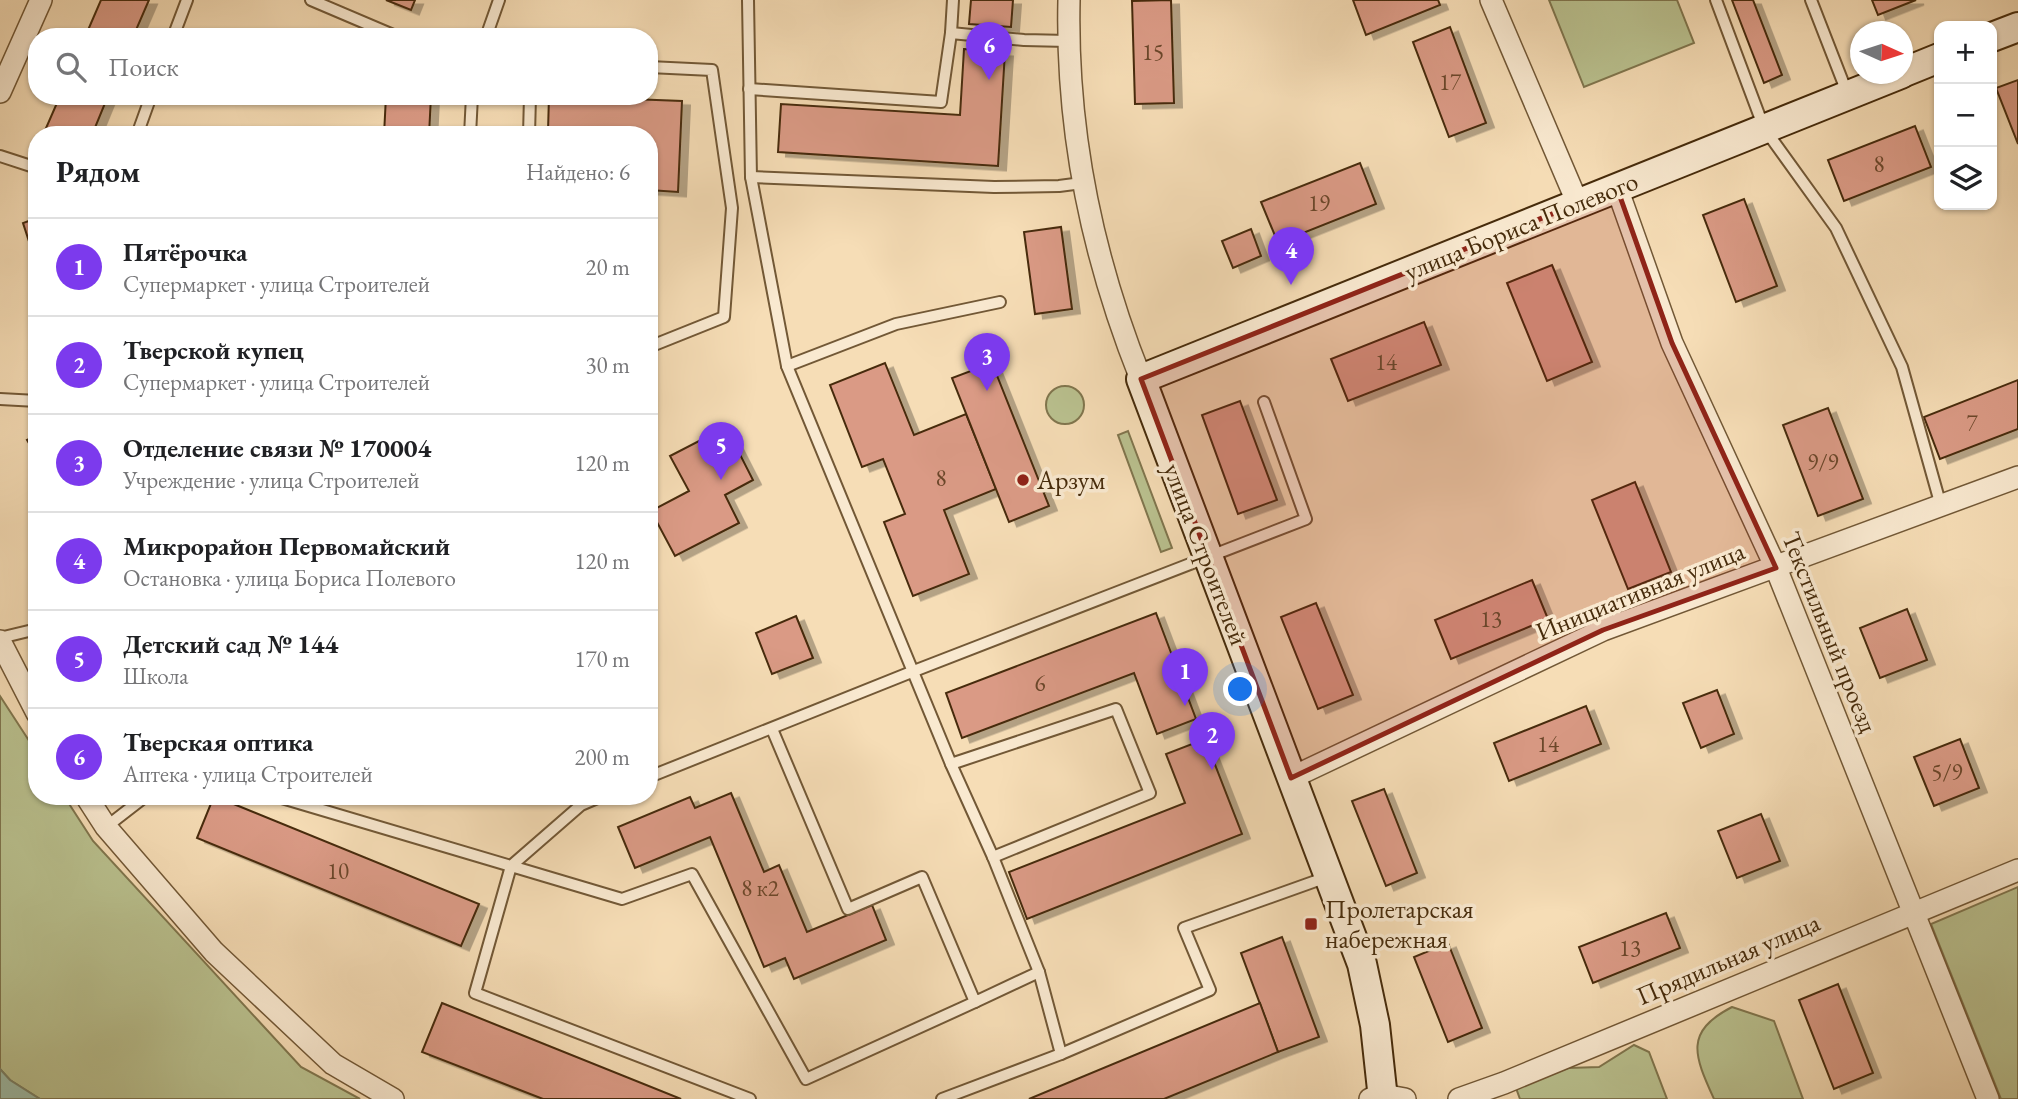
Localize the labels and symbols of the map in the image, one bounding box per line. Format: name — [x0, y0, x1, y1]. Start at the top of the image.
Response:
north arrow — [1850, 21, 1913, 84]
pin: 6 — [966, 22, 1012, 80]
house number: 15 — [1142, 37, 1164, 67]
house number: 17 — [1439, 67, 1462, 97]
house number: 8 — [1873, 149, 1885, 179]
street label: улица Бориса Полевого — [1399, 164, 1643, 288]
house number: 19 — [1308, 188, 1330, 218]
pin: 4 — [1268, 227, 1314, 285]
pin: 3 — [964, 333, 1010, 391]
house number: 14 — [1375, 347, 1398, 377]
house number: 7 — [1966, 408, 1978, 438]
pin: 5 — [698, 422, 744, 480]
house number: 9/9 — [1807, 447, 1839, 477]
street label: улица Строителей — [1156, 458, 1256, 650]
house number: 8 — [935, 463, 947, 493]
place label: Арзум — [1036, 463, 1105, 497]
marker: Арзум — [1015, 472, 1031, 488]
street label: Текстильный проезд — [1774, 527, 1886, 738]
street label: Инициативная улица — [1530, 533, 1750, 648]
house number: 13 — [1480, 604, 1502, 634]
pin: 1 — [1162, 648, 1208, 706]
house number: 6 — [1034, 668, 1046, 698]
your location — [1223, 672, 1257, 706]
pin: 2 — [1189, 712, 1235, 770]
house number: 14 — [1537, 729, 1560, 759]
house number: 5/9 — [1931, 757, 1963, 787]
house number: 10 — [327, 856, 349, 886]
house number: 8 к2 — [741, 873, 779, 903]
place label: Пролетарская набережная — [1325, 892, 1474, 956]
street label: Прядильная улица — [1631, 905, 1825, 1013]
marker: Пролетарская набережная — [1303, 916, 1319, 932]
house number: 13 — [1619, 933, 1641, 963]

